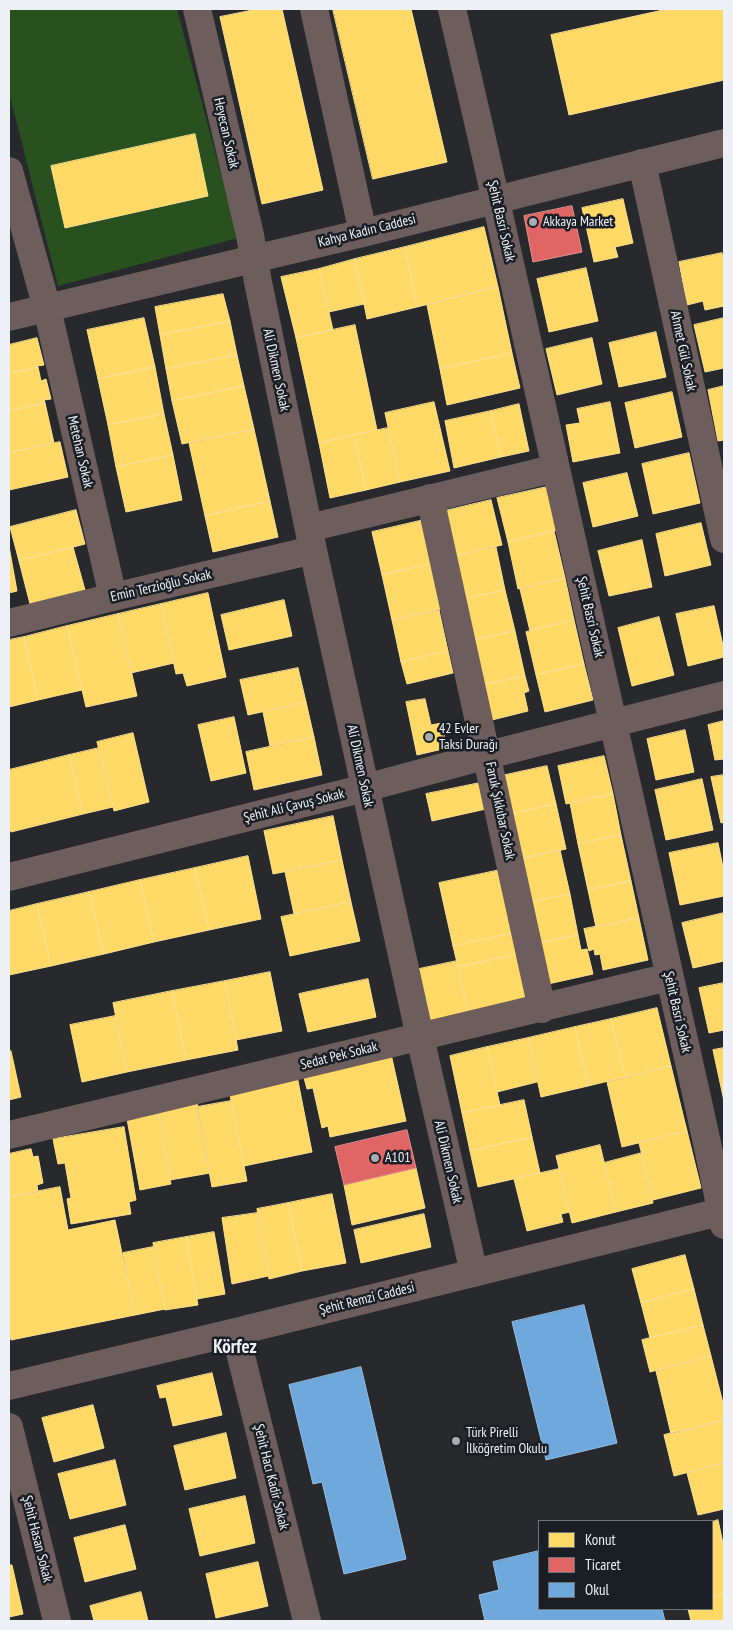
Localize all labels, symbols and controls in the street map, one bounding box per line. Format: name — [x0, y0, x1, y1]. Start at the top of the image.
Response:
street label: Heyecan Sokak — [210, 96, 242, 170]
street label: Şehit Basri Sokak — [483, 179, 519, 263]
street label: Kahya Kadın Caddesi — [316, 211, 418, 251]
place label: Akkaya Market — [543, 214, 613, 230]
marker: Akkaya Market — [527, 216, 539, 228]
street label: Ahmet Gül Sokak — [666, 309, 700, 393]
street label: Ali Dikmen Sokak — [259, 327, 293, 413]
street label: Metehan Sokak — [64, 414, 96, 490]
street label: Emin Terzioğlu Sokak — [109, 566, 213, 606]
street label: Şehit Basri Sokak — [572, 575, 608, 659]
place label: 42 Evler Taksi Durağı — [439, 721, 498, 754]
street label: Ali Dikmen Sokak — [343, 723, 377, 809]
marker: 42 Evler Taksi Durağı — [423, 731, 435, 743]
street label: Faruk Şıkkıbar Sokak — [481, 761, 519, 861]
street label: Şehit Ali Çavuş Sokak — [242, 785, 346, 827]
street label: Şehit Basri Sokak — [659, 970, 695, 1054]
street label: Sedat Pek Sokak — [299, 1038, 379, 1074]
street label: Ali Dikmen Sokak — [430, 1119, 466, 1205]
place label: A101 — [385, 1150, 411, 1166]
marker: A101 — [369, 1152, 381, 1164]
street label: Şehit Remzi Caddesi — [318, 1279, 416, 1319]
district label: Körfez — [213, 1337, 257, 1359]
street label: Şehit Hacı Kadir Sokak — [250, 1422, 292, 1532]
place label: Türk Pirelli İlköğretim Okulu — [466, 1425, 547, 1458]
marker: Türk Pirelli İlköğretim Okulu — [450, 1435, 462, 1447]
street label: Şehit Hasan Sokak — [18, 1494, 56, 1584]
legend — [538, 1520, 713, 1610]
text: Konut — [585, 1530, 616, 1549]
text: Ticaret — [585, 1555, 621, 1574]
text: Okul — [585, 1580, 609, 1599]

